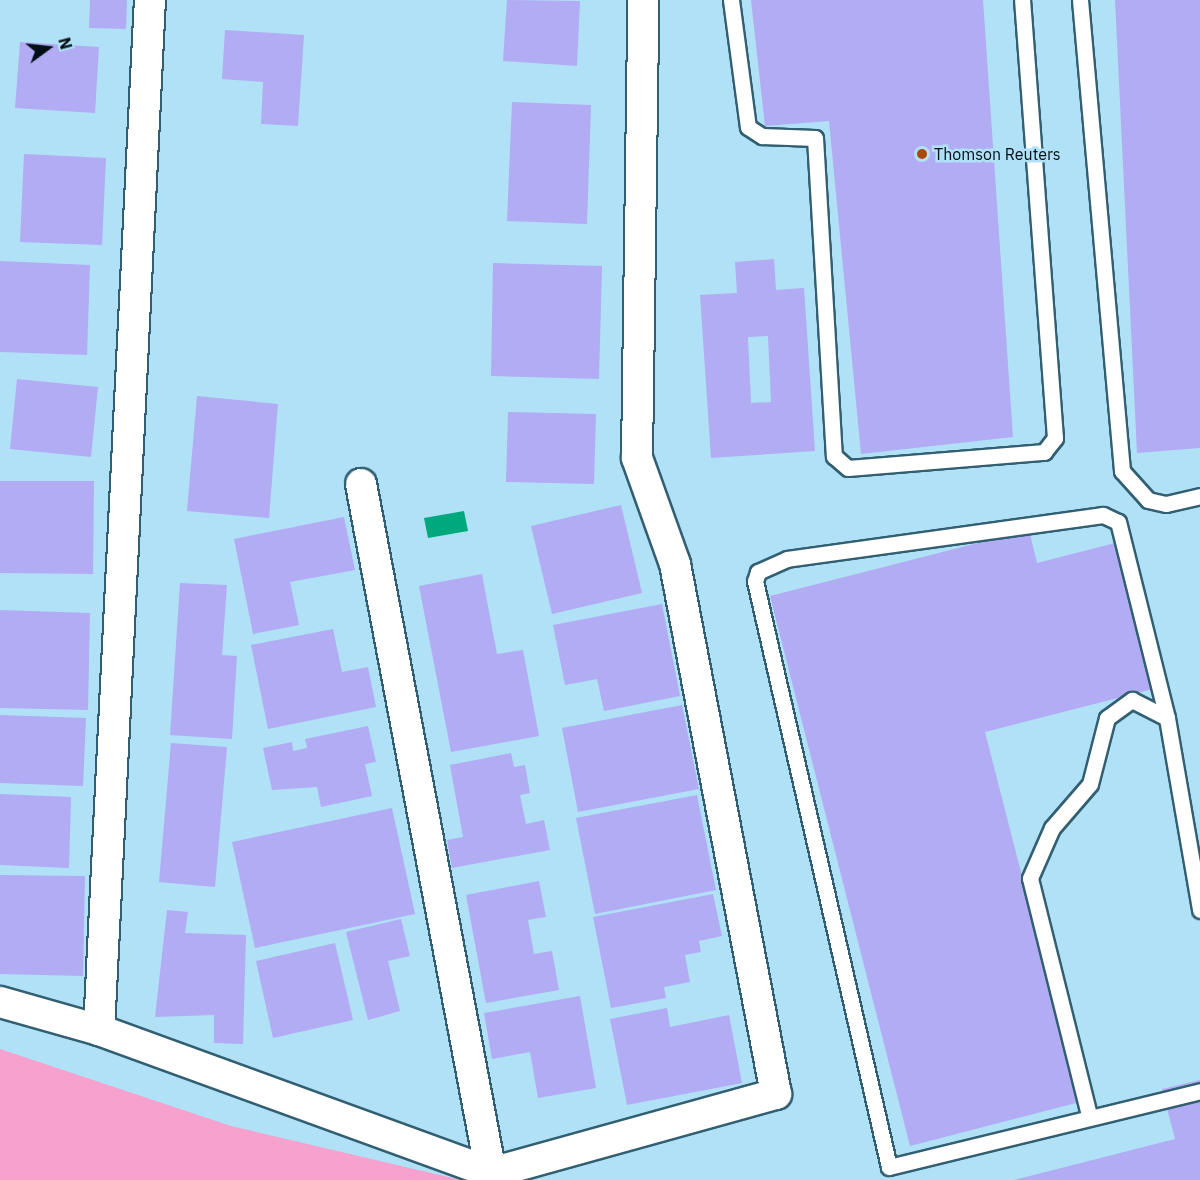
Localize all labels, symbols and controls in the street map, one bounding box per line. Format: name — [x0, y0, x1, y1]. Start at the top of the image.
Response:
north arrow — [18, 18, 78, 78]
text: N — [54, 35, 77, 52]
place label: Thomson Reuters — [934, 144, 1061, 164]
marker: Thomson Reuters — [915, 147, 929, 161]

